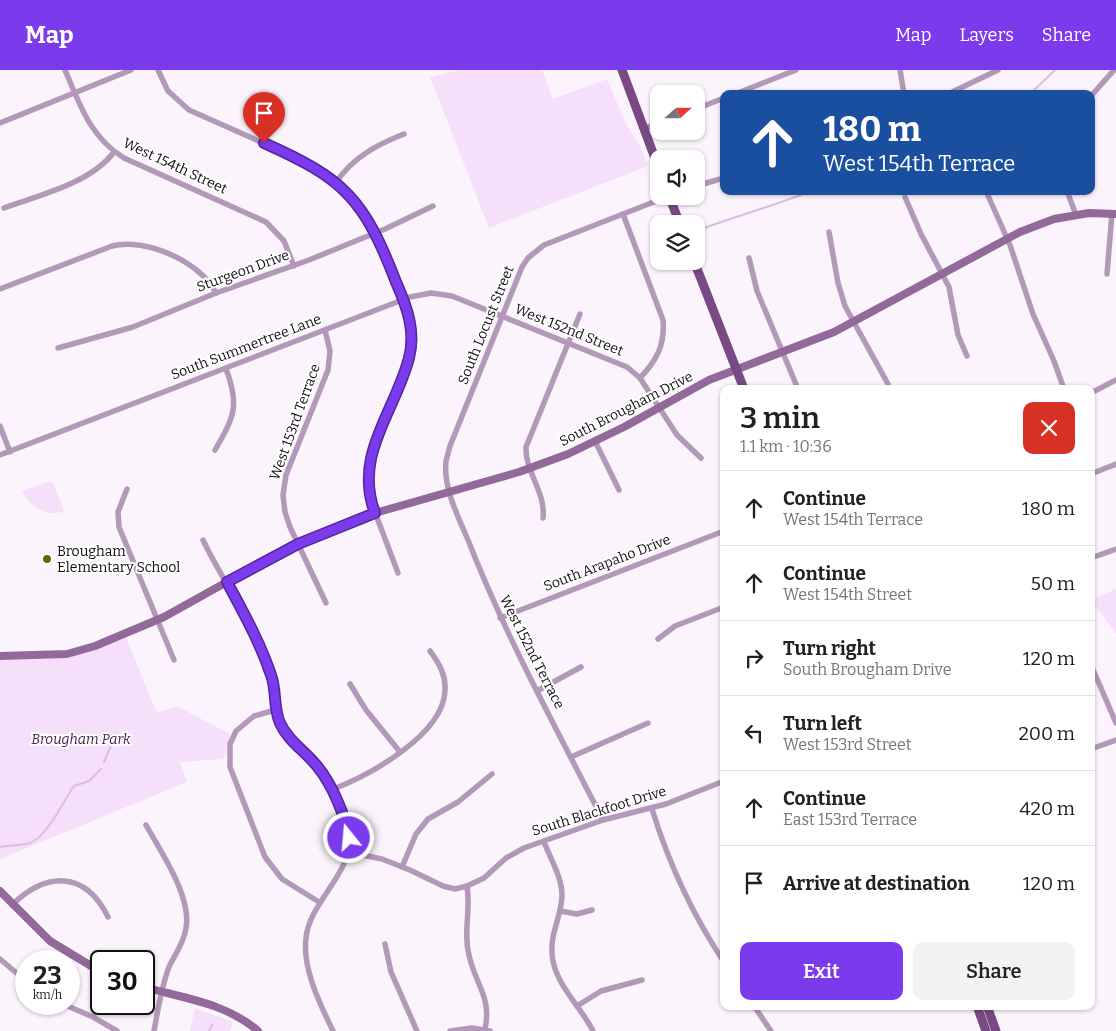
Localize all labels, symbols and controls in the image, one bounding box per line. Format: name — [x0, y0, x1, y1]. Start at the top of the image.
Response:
text: Map — [25, 21, 74, 49]
text: Map — [895, 24, 931, 46]
text: Layers — [959, 24, 1014, 46]
text: Share — [1042, 24, 1091, 46]
north arrow — [650, 85, 705, 140]
map controls — [650, 85, 705, 270]
pin — [243, 92, 285, 143]
icon: arrive — [250, 99, 278, 127]
text: 180 m — [823, 108, 921, 150]
icon: ahead — [740, 110, 805, 175]
street label: West 154th Street — [120, 134, 230, 198]
button: sound — [650, 150, 705, 205]
text: West 154th Terrace — [823, 150, 1015, 177]
button: layers — [650, 215, 705, 270]
street label: Sturgeon Drive — [194, 246, 292, 296]
street label: South Locust Street — [454, 263, 518, 387]
street label: West 152nd Street — [512, 300, 626, 360]
street label: South Summertree Lane — [168, 310, 324, 384]
street label: West 153rd Terrace — [266, 362, 324, 482]
street label: South Brougham Drive — [556, 368, 696, 450]
text: 3 min — [740, 400, 820, 436]
button: close — [1023, 402, 1075, 454]
text: 1.1 km · 10:36 — [740, 437, 832, 456]
text: Continue — [783, 487, 866, 510]
icon: ahead — [740, 494, 768, 522]
text: 180 m — [1022, 497, 1075, 520]
text: West 154th Terrace — [783, 510, 923, 529]
street label: South Arapaho Drive — [541, 531, 673, 595]
place label: Brougham Elementary School — [57, 543, 180, 576]
marker: Brougham Elementary School — [41, 553, 53, 565]
text: Continue — [783, 562, 866, 585]
icon: ahead — [740, 569, 768, 597]
text: 50 m — [1031, 572, 1075, 595]
text: West 154th Street — [783, 585, 912, 604]
street label: West 152nd Terrace — [496, 592, 568, 712]
text: Turn right — [783, 637, 876, 660]
icon: right — [740, 644, 768, 672]
text: 120 m — [1023, 647, 1075, 670]
text: South Brougham Drive — [783, 660, 951, 679]
text: Turn left — [783, 712, 862, 735]
icon: left — [740, 719, 768, 747]
text: 200 m — [1018, 722, 1075, 745]
park label: Brougham Park — [31, 731, 131, 748]
text: West 153rd Street — [783, 735, 912, 754]
street label: South Blackfoot Drive — [530, 782, 668, 840]
text: Continue — [783, 787, 866, 810]
icon: ahead — [740, 794, 768, 822]
text: 420 m — [1019, 797, 1075, 820]
text: East 153rd Terrace — [783, 810, 917, 829]
position arrow — [322, 811, 374, 863]
icon: arrive — [740, 869, 768, 897]
text: Arrive at destination — [783, 872, 970, 895]
text: 120 m — [1023, 872, 1075, 895]
button: Exit — [740, 942, 903, 1000]
button: Share — [913, 942, 1075, 1000]
speed limit sign: 30 — [90, 950, 155, 1015]
text: 23 — [33, 961, 62, 991]
text: km/h — [33, 988, 62, 1002]

